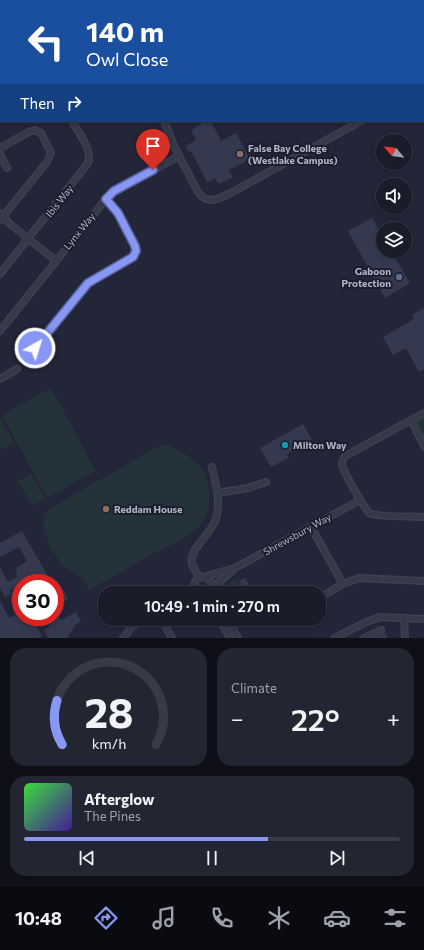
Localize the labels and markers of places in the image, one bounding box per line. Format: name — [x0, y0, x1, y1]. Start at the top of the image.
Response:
pin — [136, 129, 170, 170]
place label: False Bay College (Westlake Campus) — [248, 142, 338, 166]
marker: False Bay College (Westlake Campus) — [235, 149, 245, 159]
place label: Gaboon Protection — [342, 265, 391, 289]
marker: Gaboon Protection — [394, 272, 404, 282]
place label: Milton Way — [293, 439, 347, 451]
marker: Milton Way — [280, 440, 290, 450]
place label: Reddam House — [114, 503, 183, 515]
marker: Reddam House — [101, 504, 111, 514]

